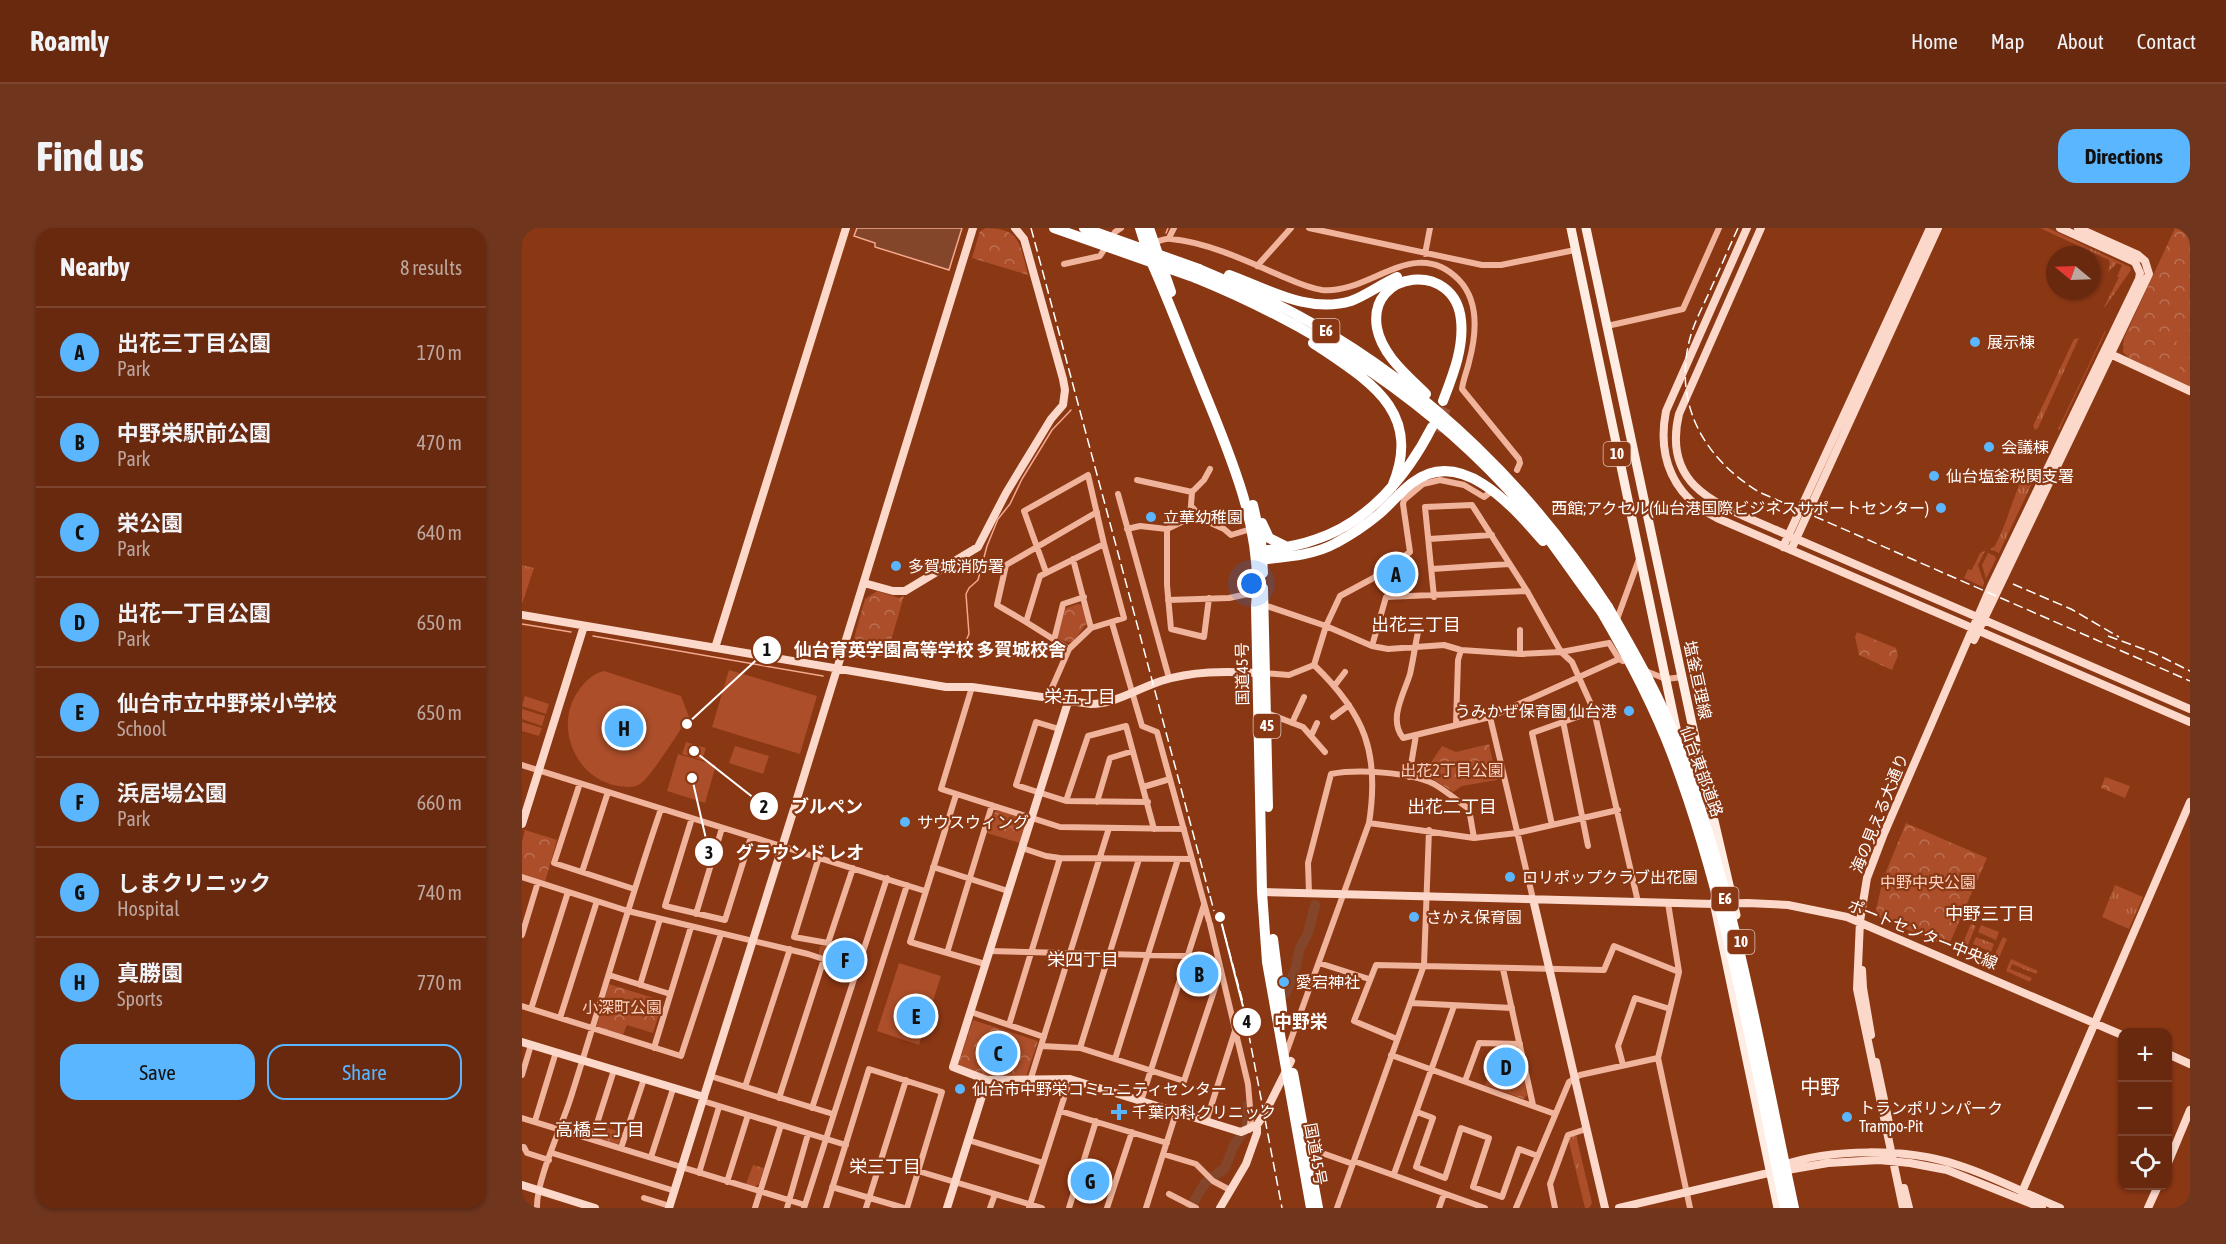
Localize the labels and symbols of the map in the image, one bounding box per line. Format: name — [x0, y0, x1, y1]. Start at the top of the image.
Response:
north arrow — [2046, 246, 2100, 300]
road number: E6 — [1312, 319, 1340, 343]
place label: 展示棟 — [1987, 333, 2035, 351]
marker: 展示棟 — [1968, 335, 1982, 349]
place label: 会議棟 — [2001, 438, 2049, 456]
marker: 会議棟 — [1982, 440, 1996, 454]
road number: 10 — [1604, 442, 1630, 466]
place label: 仙台塩釜税関支署 — [1946, 467, 2074, 485]
marker: 仙台塩釜税関支署 — [1927, 469, 1941, 483]
place label: 西館;アクセル(仙台港国際ビジネスサポートセンター) — [1551, 499, 1929, 518]
marker: 西館;アクセル(仙台港国際ビジネスサポートセンター) — [1934, 501, 1948, 515]
place label: 立華幼稚園 — [1163, 508, 1243, 526]
marker: 立華幼稚園 — [1144, 510, 1158, 524]
pin: A — [1376, 552, 1416, 596]
place label: 多賀城消防署 — [908, 557, 1004, 575]
marker: 多賀城消防署 — [889, 559, 903, 573]
your location — [1237, 569, 1266, 598]
district label: 出花三丁目 — [1371, 614, 1461, 635]
callout: 仙台育英学園高等学校 多賀城校舎 — [752, 632, 1078, 668]
text: 1 — [763, 639, 771, 660]
text: 仙台育英学園高等学校 多賀城校舎 — [794, 639, 1066, 660]
street label: 塩釜亘理線 — [1681, 639, 1715, 721]
street label: 国道45号 — [1232, 642, 1252, 706]
district label: 栄五丁目 — [1044, 686, 1116, 707]
place label: うみかぜ保育園 仙台港 — [1455, 702, 1617, 720]
marker: うみかぜ保育園 仙台港 — [1622, 704, 1636, 718]
pin: H — [604, 706, 644, 750]
road number: 45 — [1254, 714, 1280, 738]
street label: 仙台東部道路 — [1677, 723, 1727, 819]
street label: 海の見える大通り — [1847, 751, 1911, 875]
park label: 出花2丁目公園 — [1400, 761, 1504, 779]
callout: ブルペン — [749, 788, 875, 824]
text: 2 — [760, 796, 768, 817]
text: ブルペン — [791, 796, 863, 817]
district label: 出花二丁目 — [1407, 796, 1497, 817]
place label: サウスウィング — [917, 813, 1029, 831]
marker: サウスウィング — [898, 815, 912, 829]
callout: グラウンド レオ — [694, 834, 876, 870]
text: 3 — [705, 842, 713, 863]
text: グラウンド レオ — [736, 842, 864, 863]
place label: ロリポップクラブ出花園 — [1522, 868, 1698, 886]
marker: ロリポップクラブ出花園 — [1503, 870, 1517, 884]
park label: 中野中央公園 — [1880, 873, 1976, 891]
road number: E6 — [1712, 887, 1738, 911]
street label: ポートセンター中央線 — [1845, 896, 2001, 972]
district label: 中野三丁目 — [1945, 903, 2035, 924]
place label: さかえ保育園 — [1426, 908, 1522, 926]
marker: さかえ保育園 — [1407, 910, 1421, 924]
road number: 10 — [1728, 930, 1754, 954]
pin: F — [826, 938, 864, 982]
district label: 栄四丁目 — [1047, 949, 1119, 970]
pin: B — [1180, 952, 1218, 996]
place label: 愛宕神社 — [1296, 973, 1360, 991]
marker: 愛宕神社 — [1277, 975, 1291, 989]
pin: E — [896, 994, 936, 1038]
park label: 小深町公園 — [582, 998, 662, 1016]
callout: 中野栄 — [1232, 1004, 1340, 1040]
text: 4 — [1242, 1011, 1251, 1032]
text: 中野栄 — [1274, 1011, 1328, 1032]
pin: C — [978, 1030, 1018, 1076]
pin: D — [1486, 1044, 1526, 1090]
district label: 中野 — [1800, 1075, 1840, 1098]
place label: 仙台市中野栄コミュニティセンター — [972, 1080, 1227, 1098]
marker: 仙台市中野栄コミュニティセンター — [953, 1082, 967, 1096]
place label: トランポリンパーク Trampo-Pit — [1859, 1099, 2003, 1136]
marker: 千葉内科クリニック — [1110, 1103, 1128, 1121]
place label: 千葉内科クリニック — [1132, 1103, 1276, 1121]
marker: トランポリンパーク Trampo-Pit — [1840, 1110, 1854, 1124]
district label: 高橋三丁目 — [555, 1119, 645, 1140]
street label: 国道45号 — [1302, 1121, 1330, 1187]
district label: 栄三丁目 — [849, 1156, 921, 1177]
pin: G — [1070, 1158, 1110, 1204]

